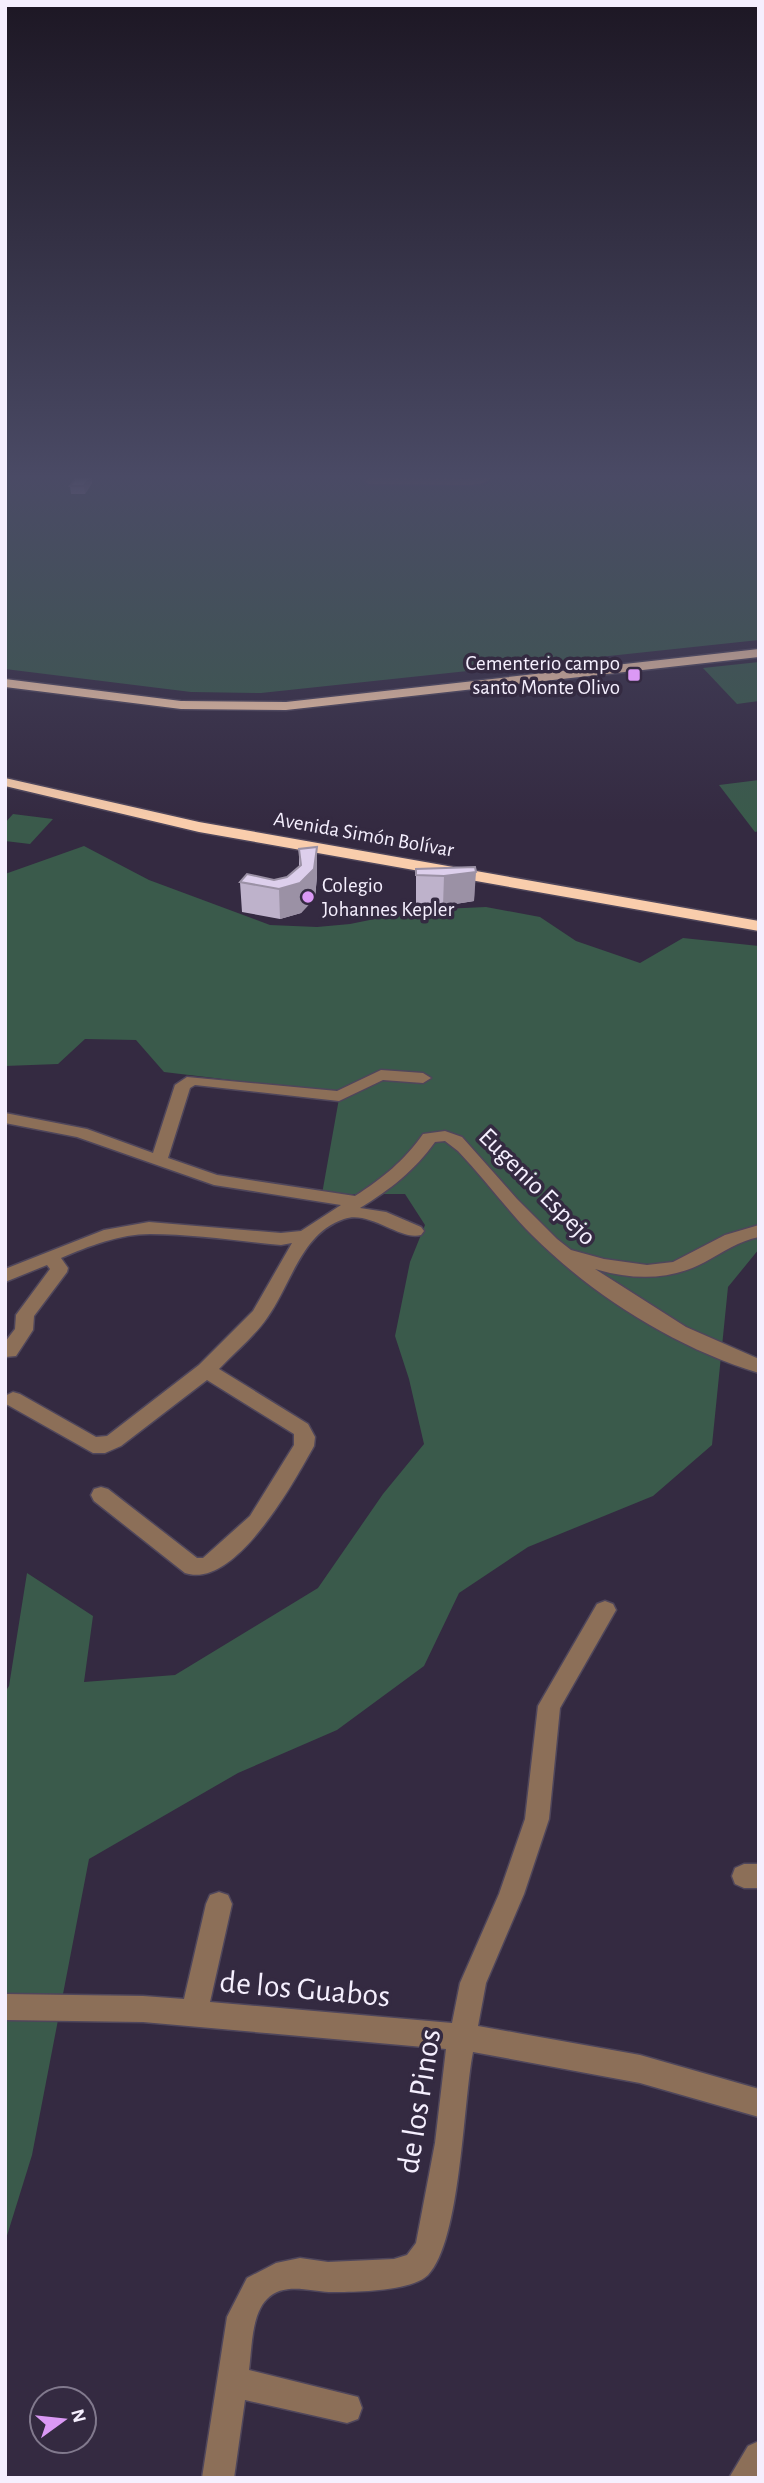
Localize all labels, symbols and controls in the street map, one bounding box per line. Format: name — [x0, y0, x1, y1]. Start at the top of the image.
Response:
place label: Cementerio campo santo Monte Olivo — [466, 653, 620, 698]
marker: Cementerio campo santo Monte Olivo — [626, 667, 642, 683]
street label: Avenida Simón Bolívar — [272, 808, 456, 861]
place label: Colegio Johannes Kepler — [322, 875, 454, 920]
marker: Colegio Johannes Kepler — [300, 889, 316, 905]
street label: Eugenio Espejo — [474, 1123, 601, 1250]
street label: de los Guabos — [218, 1966, 391, 2012]
street label: de los Pinos — [392, 2027, 446, 2176]
north arrow — [28, 2385, 98, 2455]
text: N — [67, 2407, 89, 2425]

